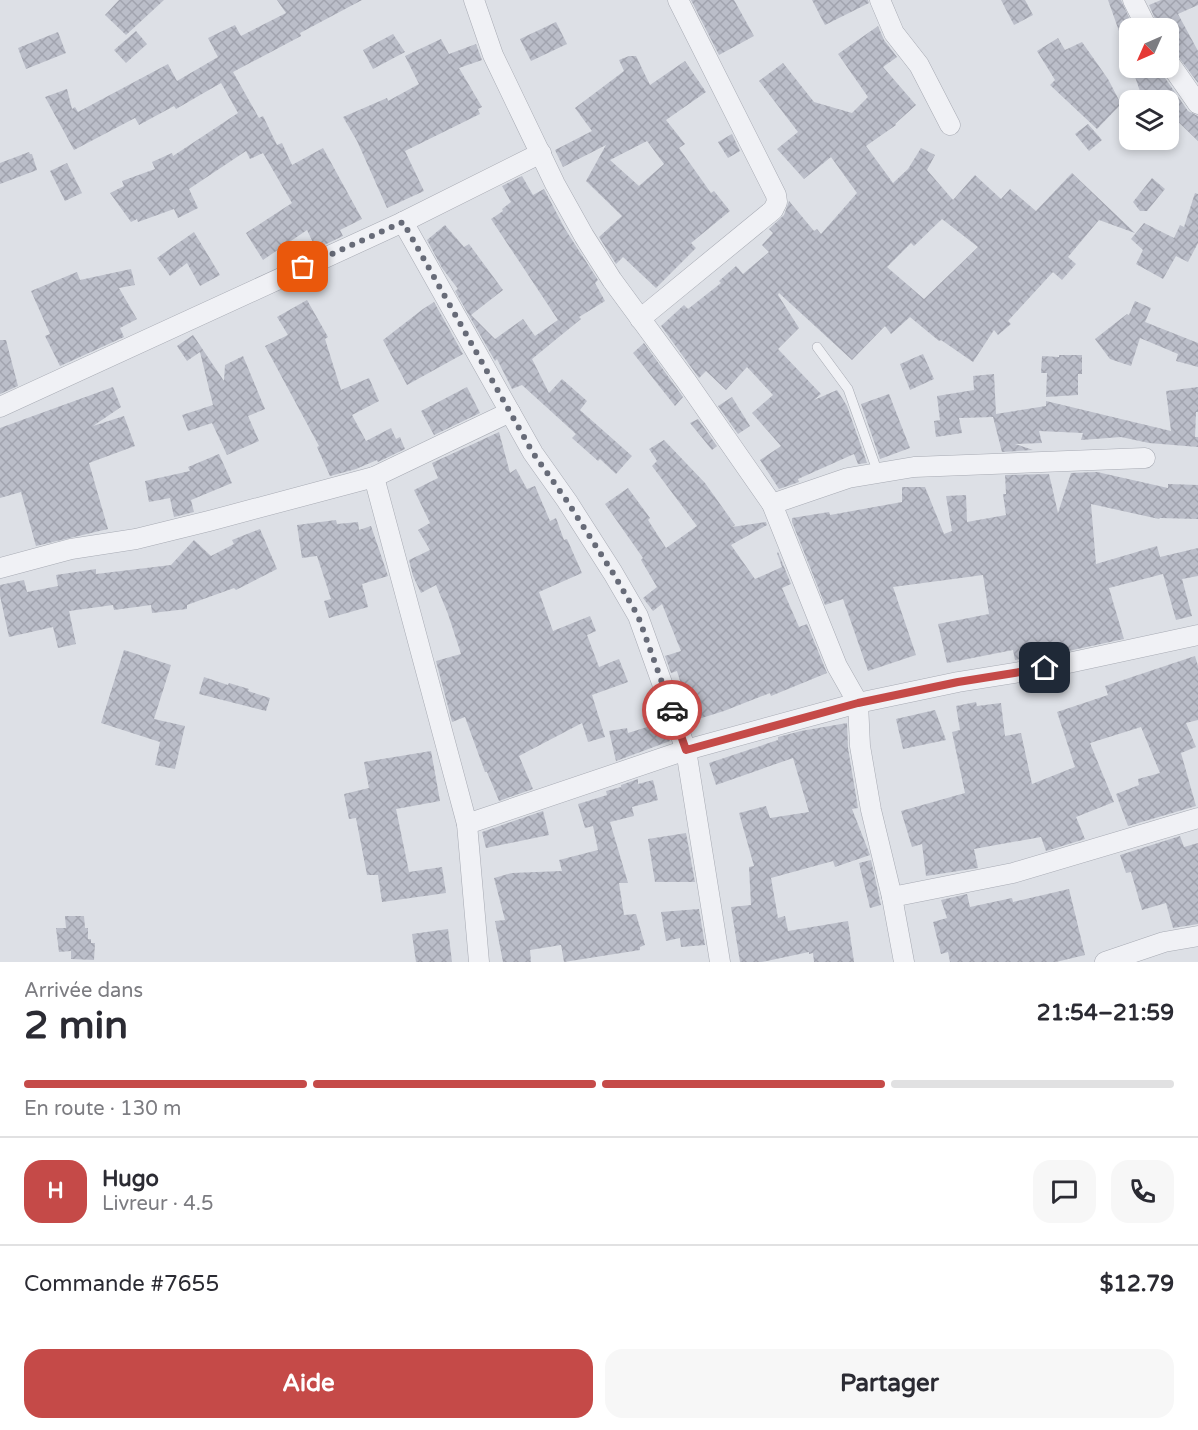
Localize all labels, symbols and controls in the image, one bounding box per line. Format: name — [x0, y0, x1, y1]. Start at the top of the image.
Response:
north arrow — [1119, 18, 1179, 78]
map controls — [1119, 18, 1179, 150]
button: layers — [1119, 90, 1179, 150]
pin — [277, 241, 328, 292]
icon: bag — [286, 250, 319, 283]
pin — [1019, 642, 1070, 693]
icon: home — [1028, 651, 1061, 684]
courier — [642, 680, 702, 740]
icon: car — [656, 694, 689, 727]
text: Arrivée dans — [24, 979, 143, 1003]
text: 21:54–21:59 — [1037, 1000, 1174, 1026]
text: 2 min — [24, 1002, 128, 1049]
text: En route · 130 m — [24, 1097, 181, 1121]
button: chat — [1033, 1160, 1096, 1223]
button: phone — [1111, 1160, 1174, 1223]
text: Hugo — [102, 1166, 159, 1192]
text: H — [47, 1178, 64, 1204]
text: Livreur · 4.5 — [102, 1192, 214, 1216]
text: Commande #7655 — [24, 1271, 219, 1297]
text: $12.79 — [1100, 1271, 1174, 1297]
button: Aide — [24, 1349, 593, 1418]
button: Partager — [605, 1349, 1174, 1418]

